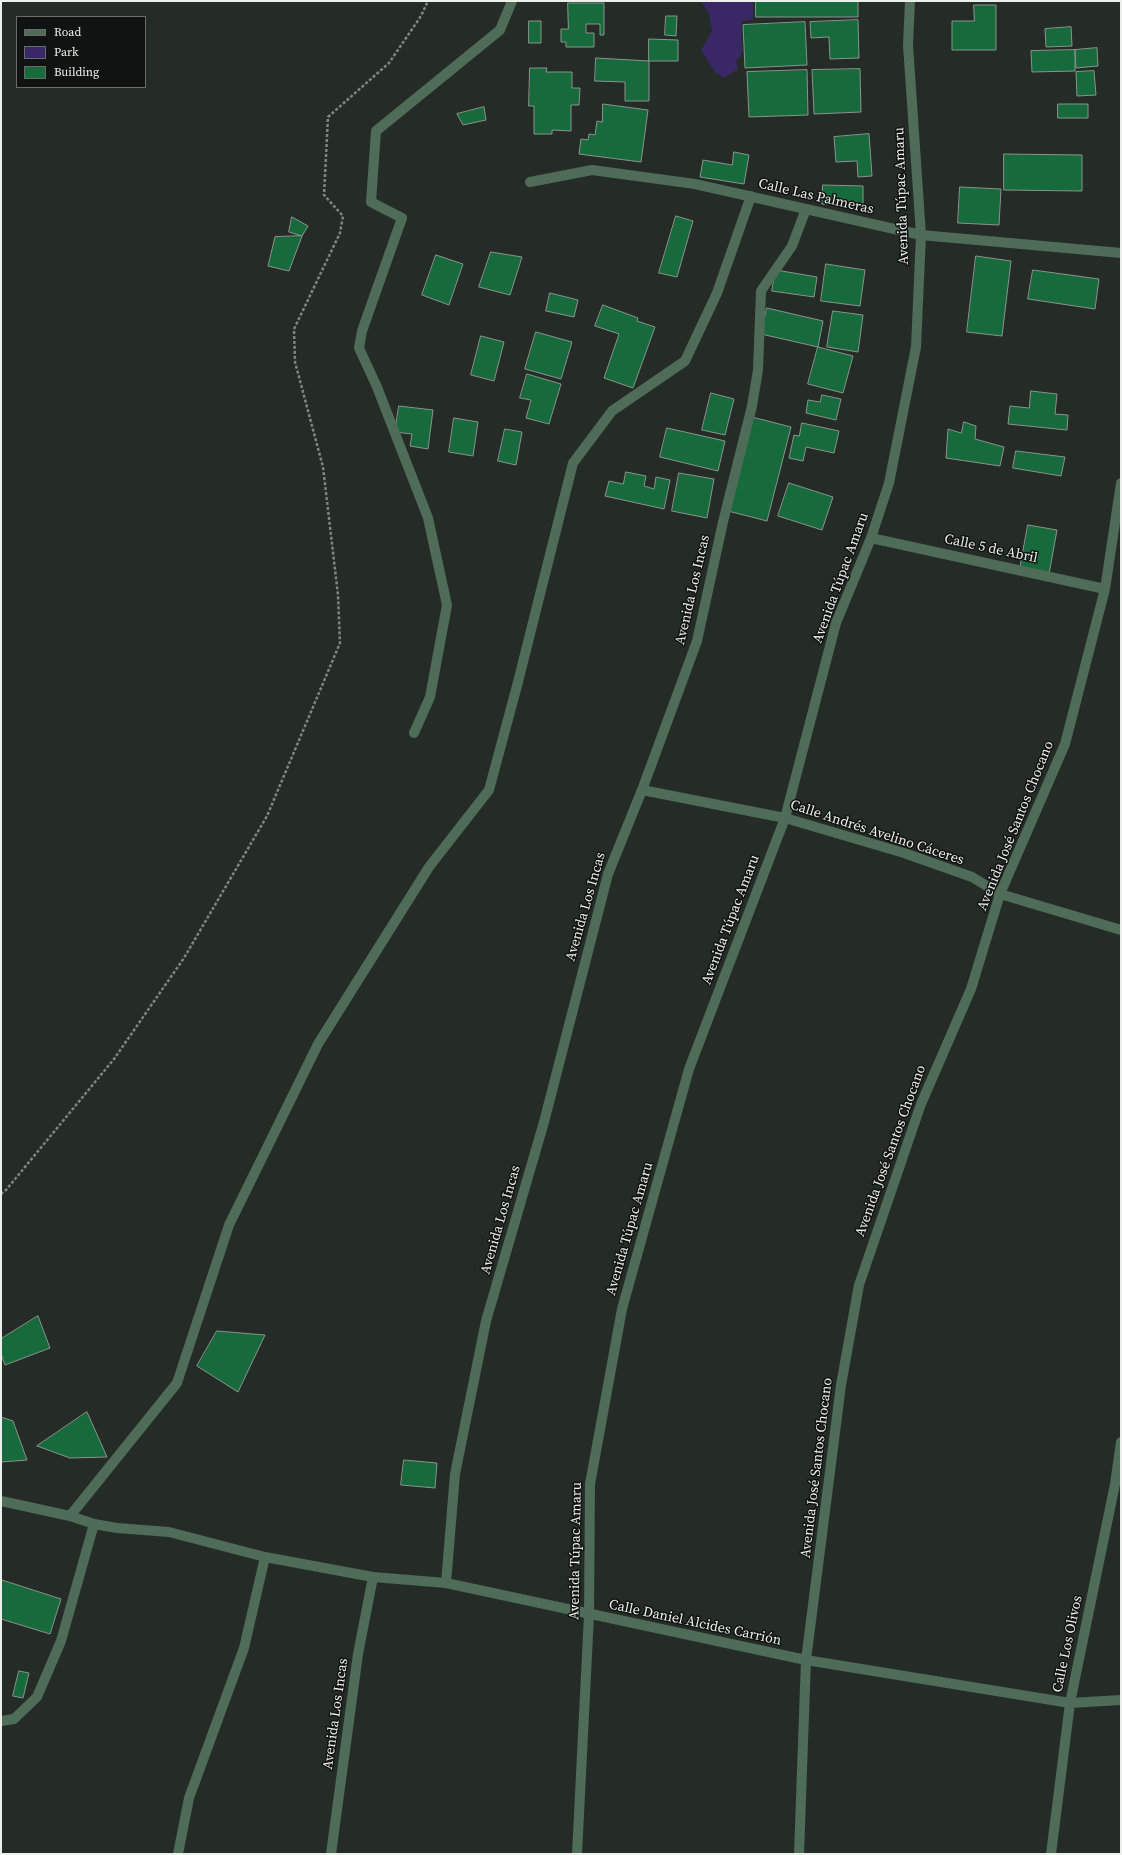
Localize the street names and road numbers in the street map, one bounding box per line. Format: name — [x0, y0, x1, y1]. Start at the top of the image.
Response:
street label: Avenida Túpac Amaru — [891, 127, 913, 265]
street label: Calle Las Palmeras — [757, 176, 875, 218]
street label: Avenida Túpac Amaru — [810, 510, 872, 646]
street label: Calle 5 de Abril — [943, 531, 1039, 567]
street label: Avenida Los Incas — [672, 533, 714, 647]
street label: Avenida José Santos Chocano — [974, 739, 1058, 913]
street label: Calle Andrés Avelino Cáceres — [788, 797, 966, 869]
street label: Avenida Los Incas — [562, 851, 610, 963]
street label: Avenida Túpac Amaru — [698, 853, 764, 987]
street label: Avenida José Santos Chocano — [852, 1063, 930, 1239]
street label: Avenida Túpac Amaru — [603, 1160, 657, 1298]
street label: Avenida Los Incas — [477, 1164, 525, 1276]
street label: Avenida José Santos Chocano — [798, 1377, 836, 1559]
street label: Avenida Túpac Amaru — [566, 1482, 586, 1620]
street label: Calle Los Olivos — [1050, 1594, 1086, 1694]
street label: Calle Daniel Alcides Carrión — [607, 1597, 783, 1649]
street label: Avenida Los Incas — [320, 1657, 352, 1771]

